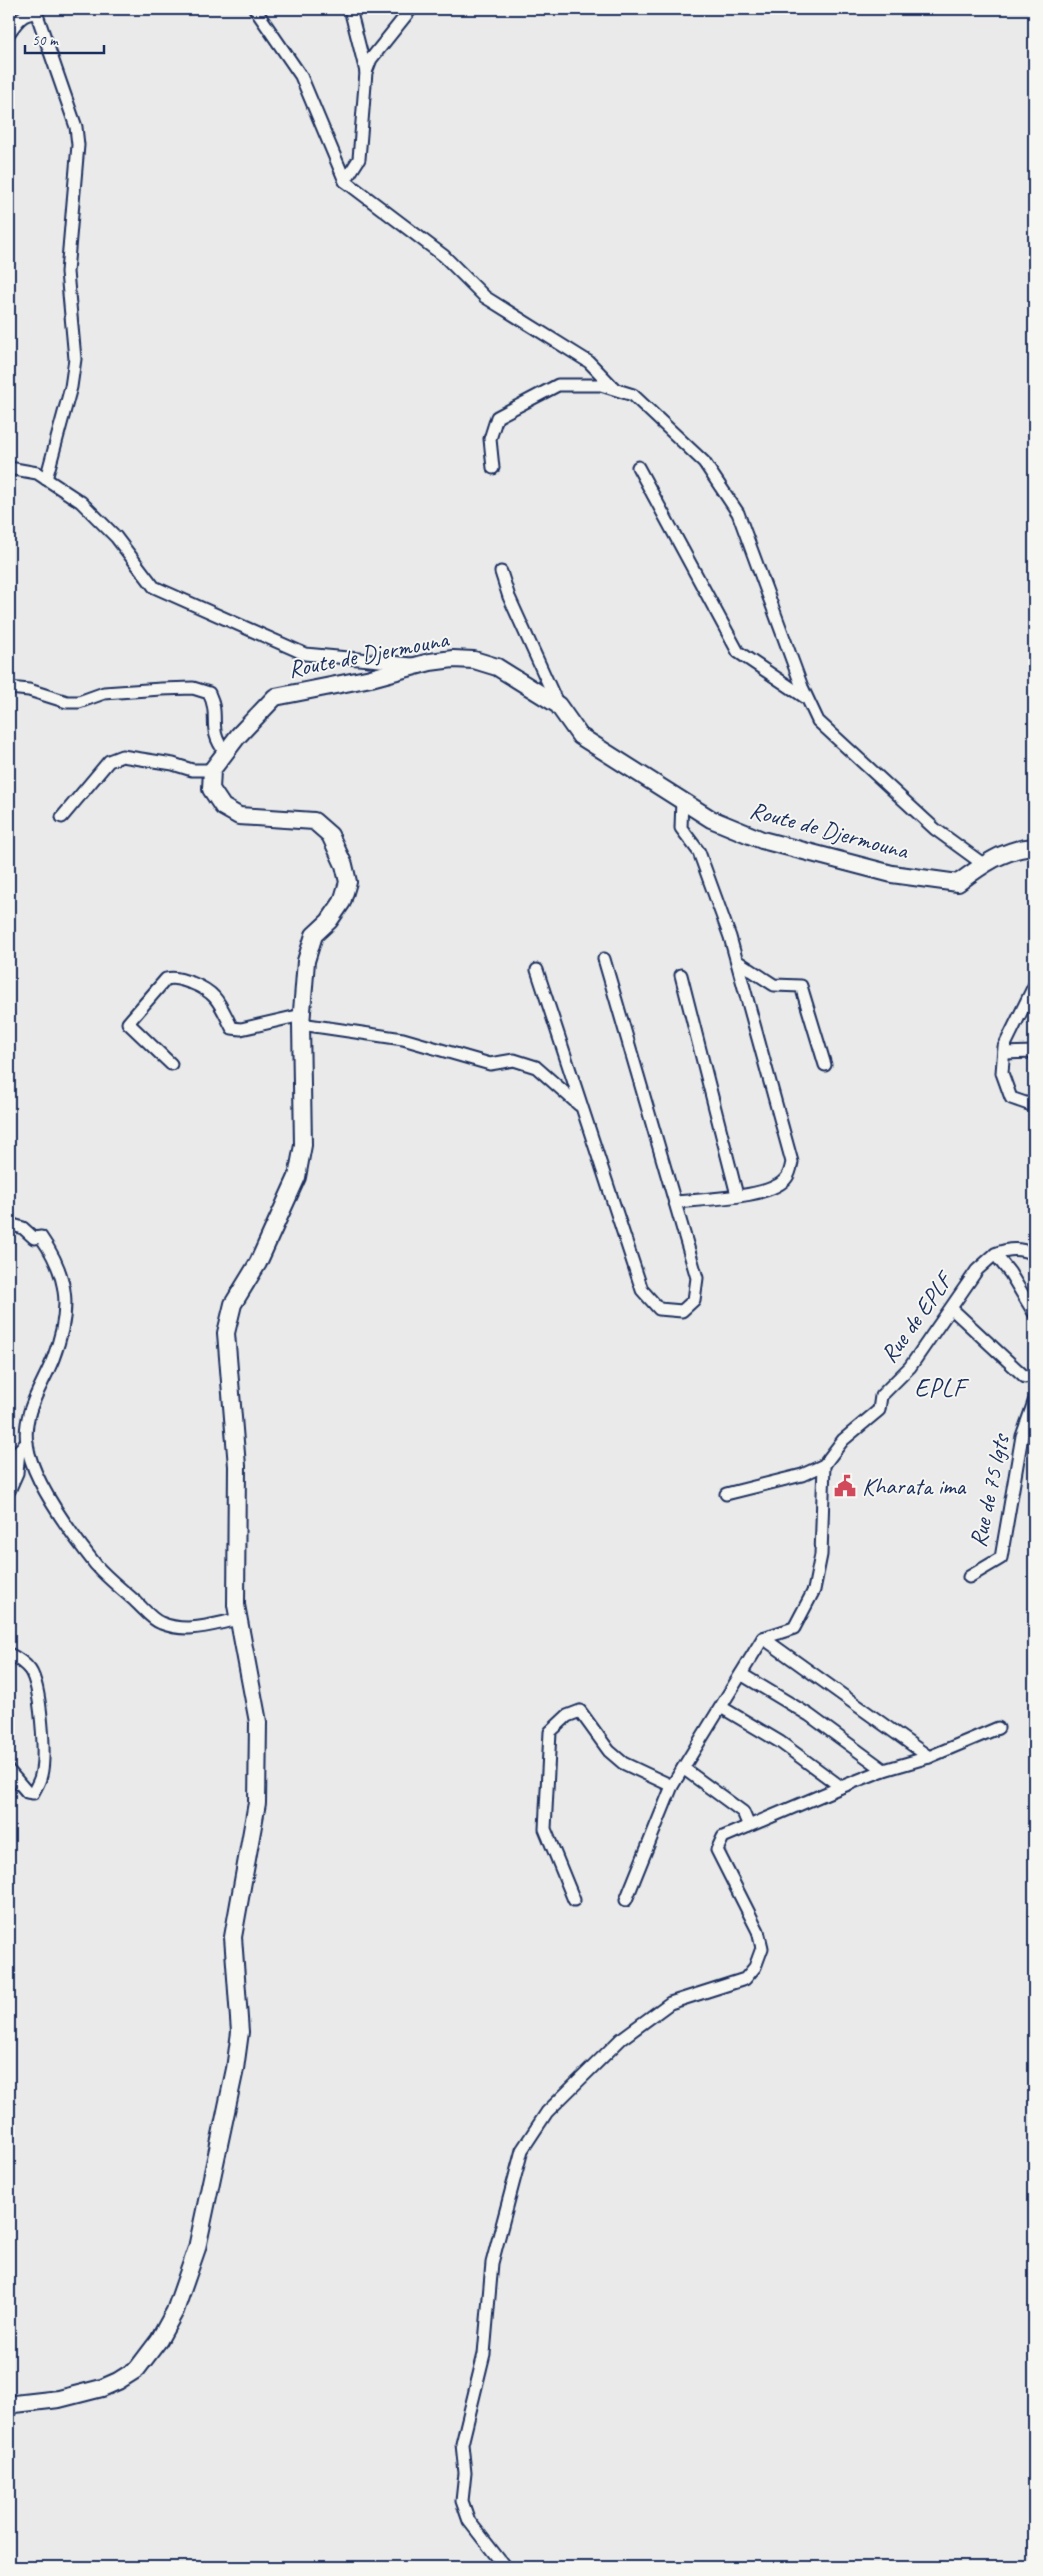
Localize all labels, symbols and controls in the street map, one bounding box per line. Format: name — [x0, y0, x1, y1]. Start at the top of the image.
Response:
scale bar — [25, 22, 104, 54]
text: 50 m — [32, 31, 59, 50]
street label: Route de Djermouna — [285, 624, 452, 684]
street label: Route de Djermouna — [747, 795, 913, 866]
street label: Rue de EPLF — [874, 1265, 960, 1368]
district label: EPLF — [915, 1372, 970, 1404]
street label: Rue de 75 lgts — [962, 1429, 1016, 1550]
place label: Kharata ima — [862, 1471, 967, 1501]
public building icon: Kharata ima — [832, 1473, 858, 1499]

